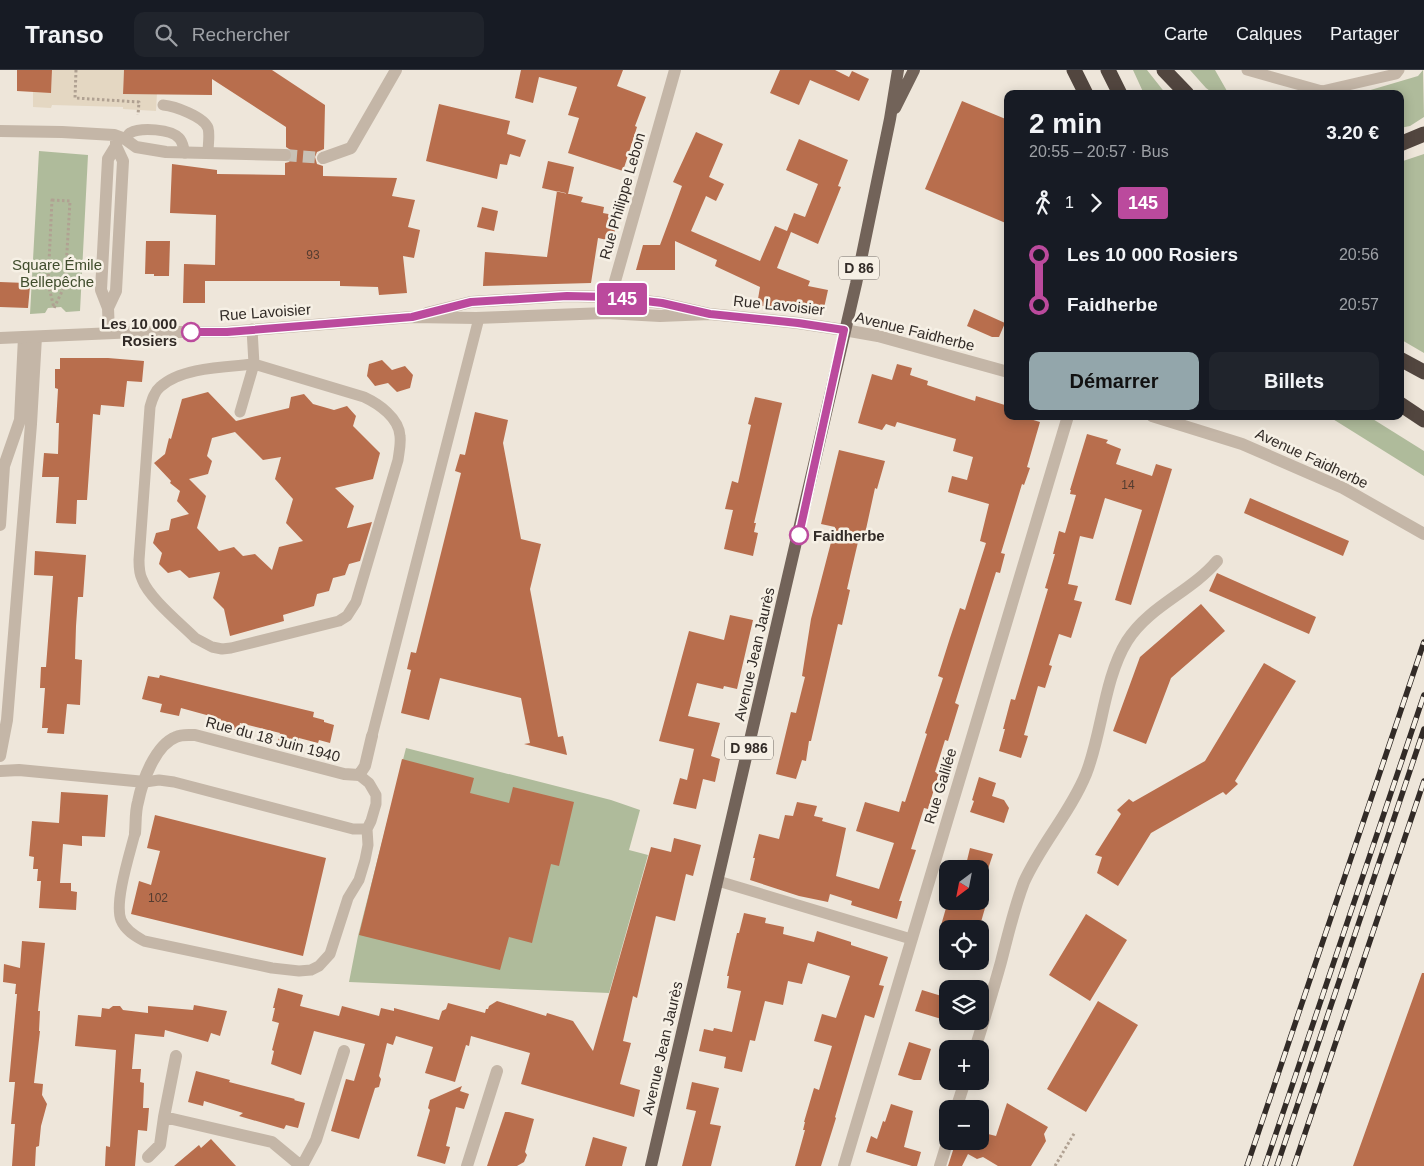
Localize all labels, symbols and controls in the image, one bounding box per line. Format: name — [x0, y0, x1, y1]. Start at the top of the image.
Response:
search box — [134, 12, 484, 57]
text: Transo — [25, 21, 104, 48]
icon: search — [152, 21, 180, 49]
text: Rechercher — [192, 24, 290, 45]
text: Carte — [1164, 24, 1208, 44]
text: Calques — [1236, 24, 1302, 44]
text: Partager — [1330, 24, 1399, 44]
text: 2 min — [1029, 108, 1102, 139]
text: 3.20 € — [1326, 122, 1379, 143]
street label: Rue Philippe Lebon — [596, 131, 648, 261]
text: 20:55 – 20:57 · Bus — [1029, 143, 1169, 160]
icon: walk — [1029, 189, 1057, 217]
icon: forward — [1082, 189, 1110, 217]
text: 145 — [1128, 193, 1158, 213]
text: 1 — [1065, 194, 1074, 211]
text: Les 10 000 Rosiers — [1067, 244, 1238, 265]
text: 20:56 — [1339, 246, 1379, 263]
house number: 93 — [306, 248, 320, 262]
park label: Square Émile Bellepêche — [12, 256, 102, 290]
road number: D 86 — [839, 257, 879, 280]
line badge: 145 — [593, 283, 651, 315]
text: 145 — [607, 289, 637, 309]
street label: Rue Lavoisier — [733, 292, 825, 318]
text: Faidherbe — [1067, 294, 1158, 315]
text: 20:57 — [1339, 296, 1379, 313]
street label: Rue Lavoisier — [219, 300, 311, 324]
street label: Avenue Faidherbe — [854, 308, 976, 354]
place label: Les 10 000 Rosiers — [101, 315, 177, 349]
marker: Les 10 000 Rosiers — [181, 322, 201, 342]
button: Démarrer — [1029, 352, 1199, 410]
button: Billets — [1209, 352, 1379, 410]
street label: Avenue Faidherbe — [1253, 424, 1371, 492]
house number: 14 — [1121, 478, 1135, 492]
marker: Faidherbe — [789, 525, 809, 545]
place label: Faidherbe — [813, 527, 885, 544]
street label: Avenue Jean Jaurès — [730, 586, 778, 722]
street label: Rue du 18 Juin 1940 — [204, 713, 342, 765]
road number: D 986 — [725, 736, 773, 760]
street label: Rue Galilée — [920, 746, 960, 826]
north arrow — [939, 860, 989, 910]
map controls — [939, 860, 989, 1150]
house number: 102 — [148, 891, 168, 905]
button: locate — [939, 920, 989, 970]
street label: Avenue Jean Jaurès — [638, 980, 686, 1116]
button: layers — [939, 980, 989, 1030]
button: + — [939, 1040, 989, 1090]
button: − — [939, 1100, 989, 1150]

